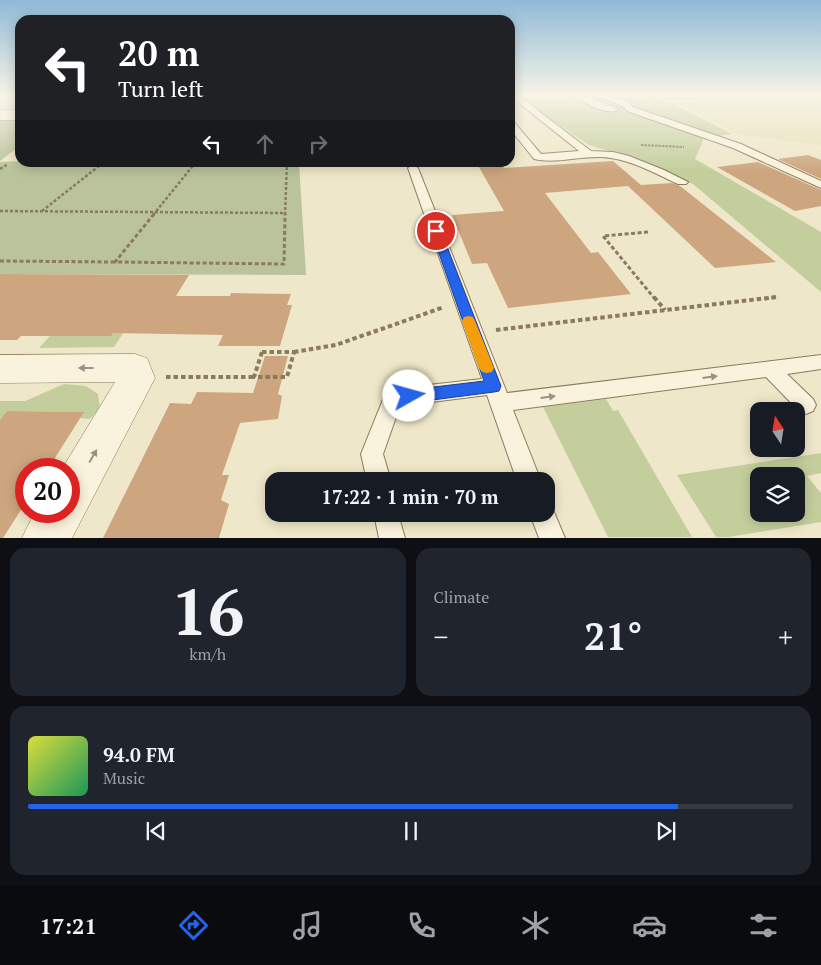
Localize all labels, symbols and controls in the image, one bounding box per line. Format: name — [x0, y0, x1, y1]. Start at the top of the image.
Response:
text: 20 m — [118, 30, 199, 76]
icon: left — [35, 35, 100, 100]
text: Turn left — [118, 74, 204, 103]
icon: left — [198, 130, 226, 158]
icon: ahead — [251, 130, 279, 158]
icon: right — [304, 130, 332, 158]
pin — [415, 210, 457, 252]
icon: arrive — [422, 217, 450, 245]
one-way arrow — [78, 364, 94, 372]
position arrow — [382, 369, 434, 421]
one-way arrow — [702, 372, 718, 380]
one-way arrow — [541, 393, 557, 401]
north arrow — [750, 402, 805, 458]
map controls — [750, 402, 805, 522]
one-way arrow — [89, 449, 97, 463]
speed limit sign: 20 — [15, 458, 80, 523]
button: layers — [750, 467, 805, 522]
text: 17:22 · 1 min · 70 m — [321, 484, 499, 509]
text: 16 — [171, 567, 244, 654]
text: Climate — [434, 586, 489, 608]
text: 21° — [584, 611, 643, 661]
text: − — [434, 618, 448, 655]
text: + — [778, 618, 793, 655]
text: km/h — [189, 643, 226, 665]
text: 94.0 FM — [103, 742, 175, 767]
text: Music — [103, 767, 145, 789]
icon: previous — [142, 817, 170, 845]
icon: pause — [397, 817, 425, 845]
icon: next — [652, 817, 680, 845]
icon: directions — [176, 908, 211, 943]
icon: music — [290, 908, 325, 943]
icon: phone — [404, 908, 439, 943]
icon: climate — [518, 908, 553, 943]
icon: car — [632, 908, 667, 943]
icon: filters — [746, 908, 781, 943]
text: 17:21 — [40, 911, 97, 940]

